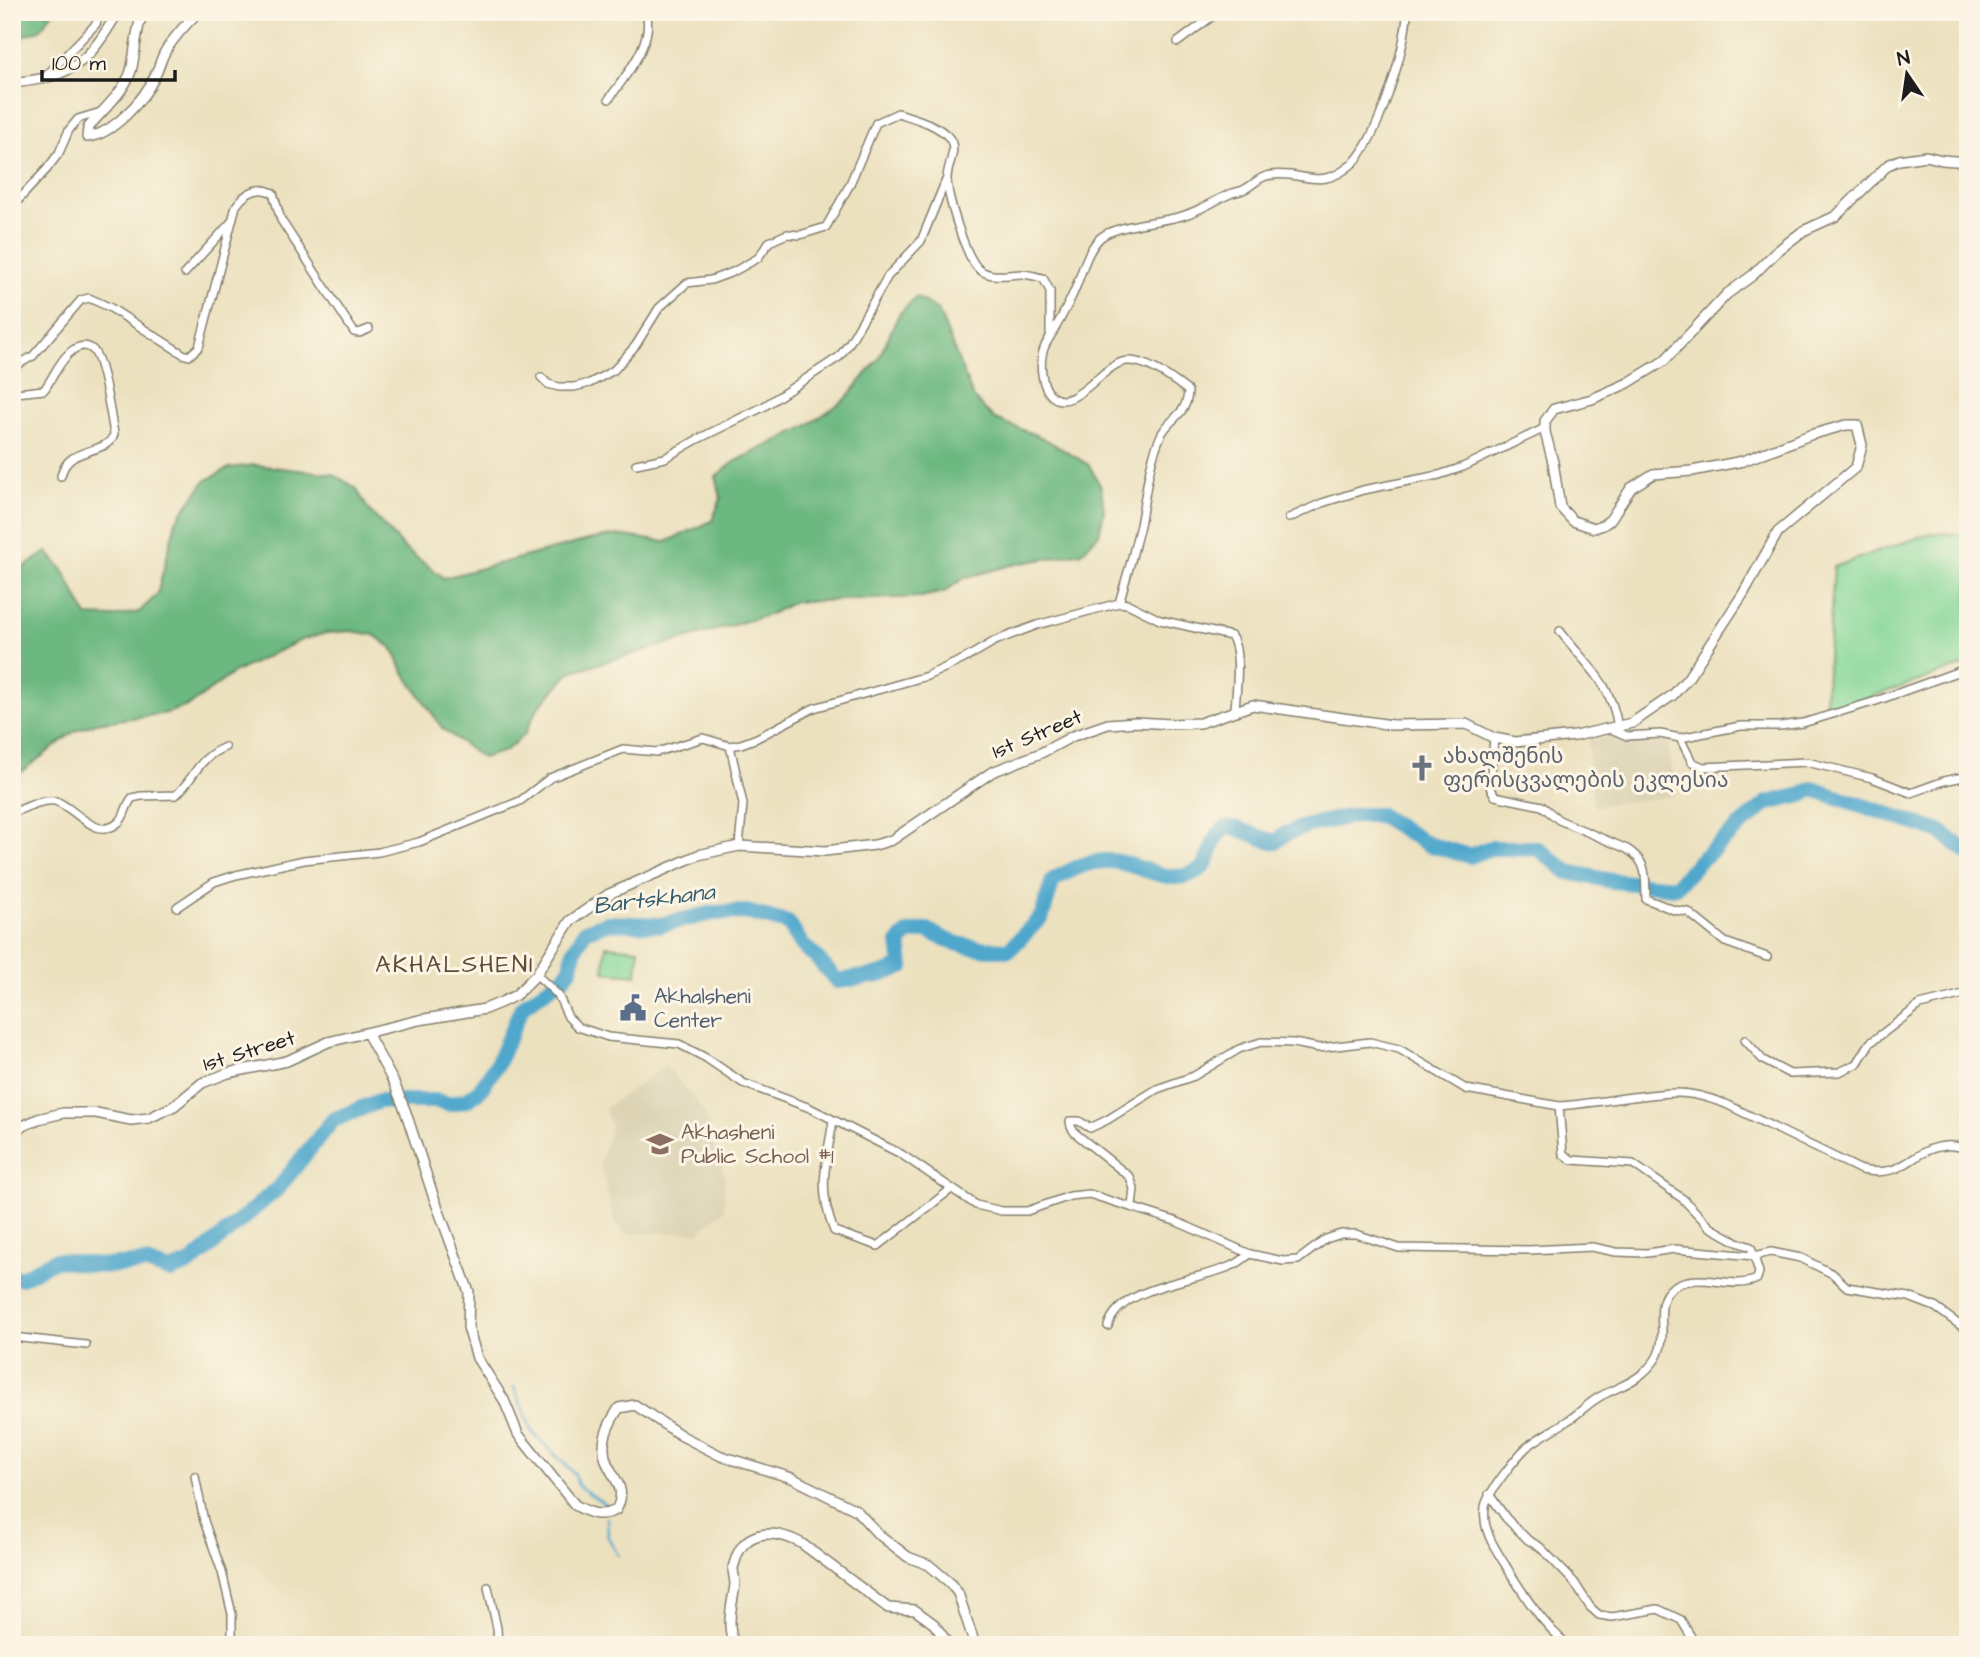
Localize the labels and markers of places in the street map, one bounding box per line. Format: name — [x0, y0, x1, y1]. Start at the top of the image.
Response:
place label: ახალშენის ფერისცვალების ეკლესია — [1443, 742, 1728, 795]
church icon: ახალშენის ფერისცვალების ეკლესია — [1407, 753, 1437, 783]
place label: Akhalsheni Center — [654, 982, 751, 1035]
public building icon: Akhalsheni Center — [618, 993, 648, 1023]
place label: Akhasheni Public School #1 — [681, 1118, 834, 1171]
school or university icon: Akhasheni Public School #1 — [645, 1129, 675, 1159]

